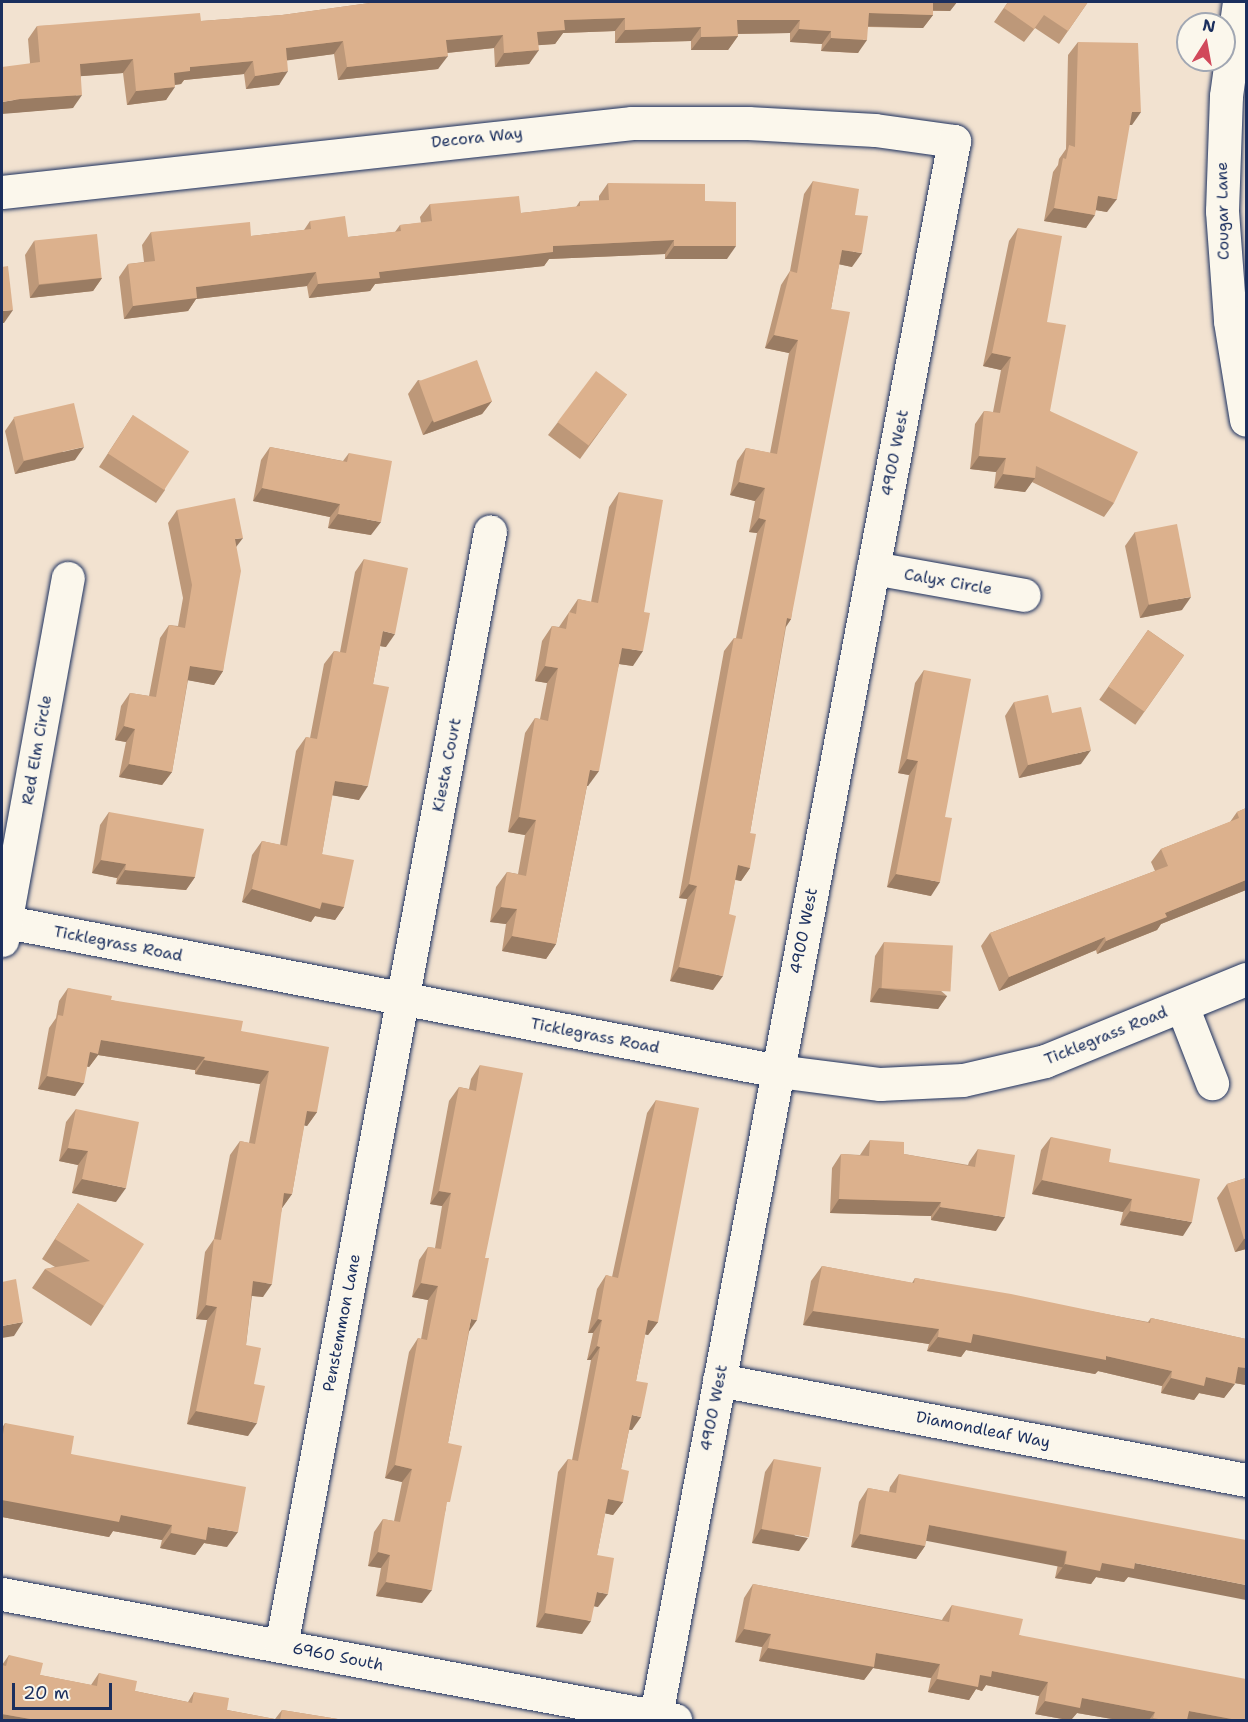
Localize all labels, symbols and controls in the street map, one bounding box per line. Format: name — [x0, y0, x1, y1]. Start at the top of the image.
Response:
north arrow — [1176, 12, 1236, 72]
text: N — [1201, 14, 1217, 37]
street label: Decora Way — [430, 124, 524, 152]
street label: Cougar Lane — [1213, 162, 1233, 260]
street label: 4900 West — [877, 408, 913, 498]
street label: Calyx Circle — [902, 565, 994, 599]
street label: Red Elm Circle — [18, 694, 56, 806]
street label: Kiesta Court — [428, 716, 466, 814]
street label: 4900 West — [786, 886, 822, 976]
street label: Ticklegrass Road — [52, 922, 184, 966]
street label: Ticklegrass Road — [1042, 1003, 1170, 1069]
street label: Ticklegrass Road — [529, 1014, 661, 1058]
street label: Penstemmon Lane — [319, 1252, 365, 1394]
street label: 4900 West — [696, 1363, 732, 1453]
street label: Diamondleaf Way — [914, 1408, 1052, 1452]
street label: 6960 South — [291, 1639, 385, 1675]
scale bar — [15, 1671, 116, 1709]
text: 20 m — [23, 1681, 69, 1705]

